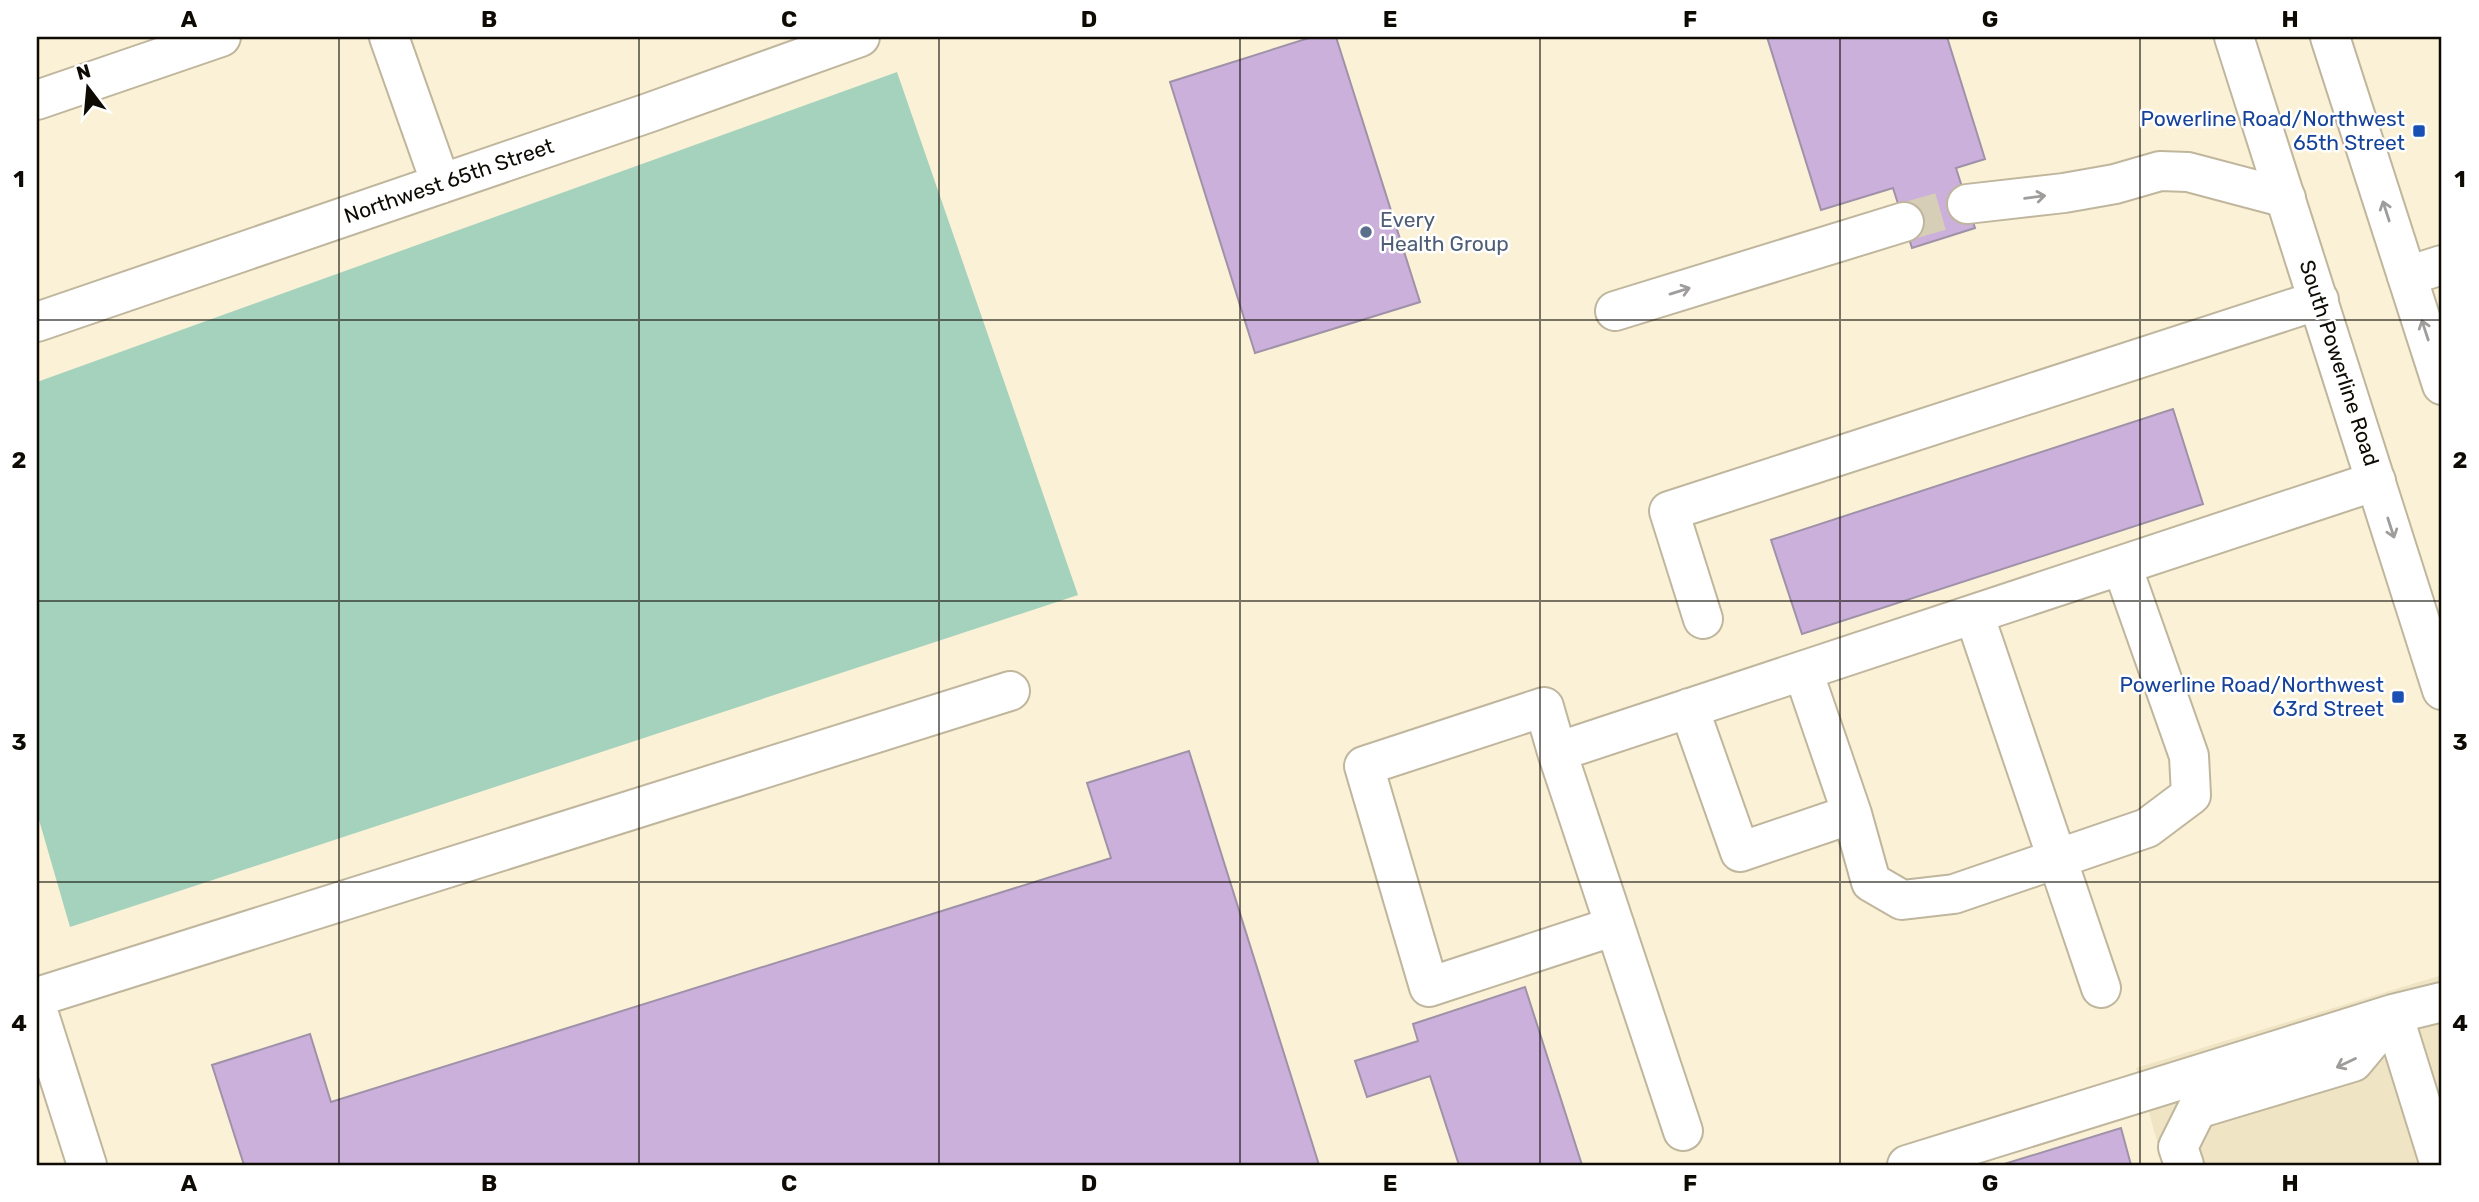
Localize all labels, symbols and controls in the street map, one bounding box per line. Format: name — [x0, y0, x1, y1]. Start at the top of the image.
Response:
text: A — [181, 5, 198, 33]
text: B — [481, 5, 497, 33]
text: C — [781, 5, 797, 33]
text: D — [1081, 5, 1097, 33]
text: E — [1383, 5, 1397, 33]
text: F — [1683, 5, 1697, 33]
text: G — [1982, 5, 1998, 33]
text: H — [2281, 5, 2299, 33]
north arrow — [52, 52, 122, 122]
text: N — [74, 59, 93, 85]
place label: Powerline Road/Northwest 65th Street — [2140, 106, 2405, 155]
marker: Powerline Road/Northwest 65th Street — [2411, 123, 2427, 139]
street label: Northwest 65th Street — [341, 133, 557, 228]
text: 1 — [13, 165, 25, 193]
text: 1 — [2454, 165, 2466, 193]
one-way arrow — [2023, 190, 2046, 203]
one-way arrow — [2379, 200, 2392, 222]
place label: Every Health Group — [1380, 207, 1509, 256]
marker: Every Health Group — [1358, 224, 1374, 240]
street label: South Powerline Road — [2294, 257, 2385, 469]
one-way arrow — [1669, 284, 1691, 297]
one-way arrow — [2417, 320, 2430, 342]
text: 2 — [12, 446, 26, 474]
text: 2 — [2453, 446, 2467, 474]
one-way arrow — [2386, 516, 2398, 538]
place label: Powerline Road/Northwest 63rd Street — [2119, 672, 2384, 721]
marker: Powerline Road/Northwest 63rd Street — [2390, 689, 2406, 705]
text: 3 — [11, 728, 27, 756]
text: 3 — [2452, 728, 2468, 756]
text: 4 — [11, 1009, 27, 1037]
text: 4 — [2452, 1009, 2468, 1037]
one-way arrow — [2336, 1057, 2357, 1070]
text: A — [181, 1169, 198, 1197]
text: B — [481, 1169, 497, 1197]
text: C — [781, 1169, 797, 1197]
text: D — [1081, 1169, 1097, 1197]
text: E — [1383, 1169, 1397, 1197]
text: F — [1683, 1169, 1697, 1197]
text: G — [1982, 1169, 1998, 1197]
text: H — [2281, 1169, 2299, 1197]

